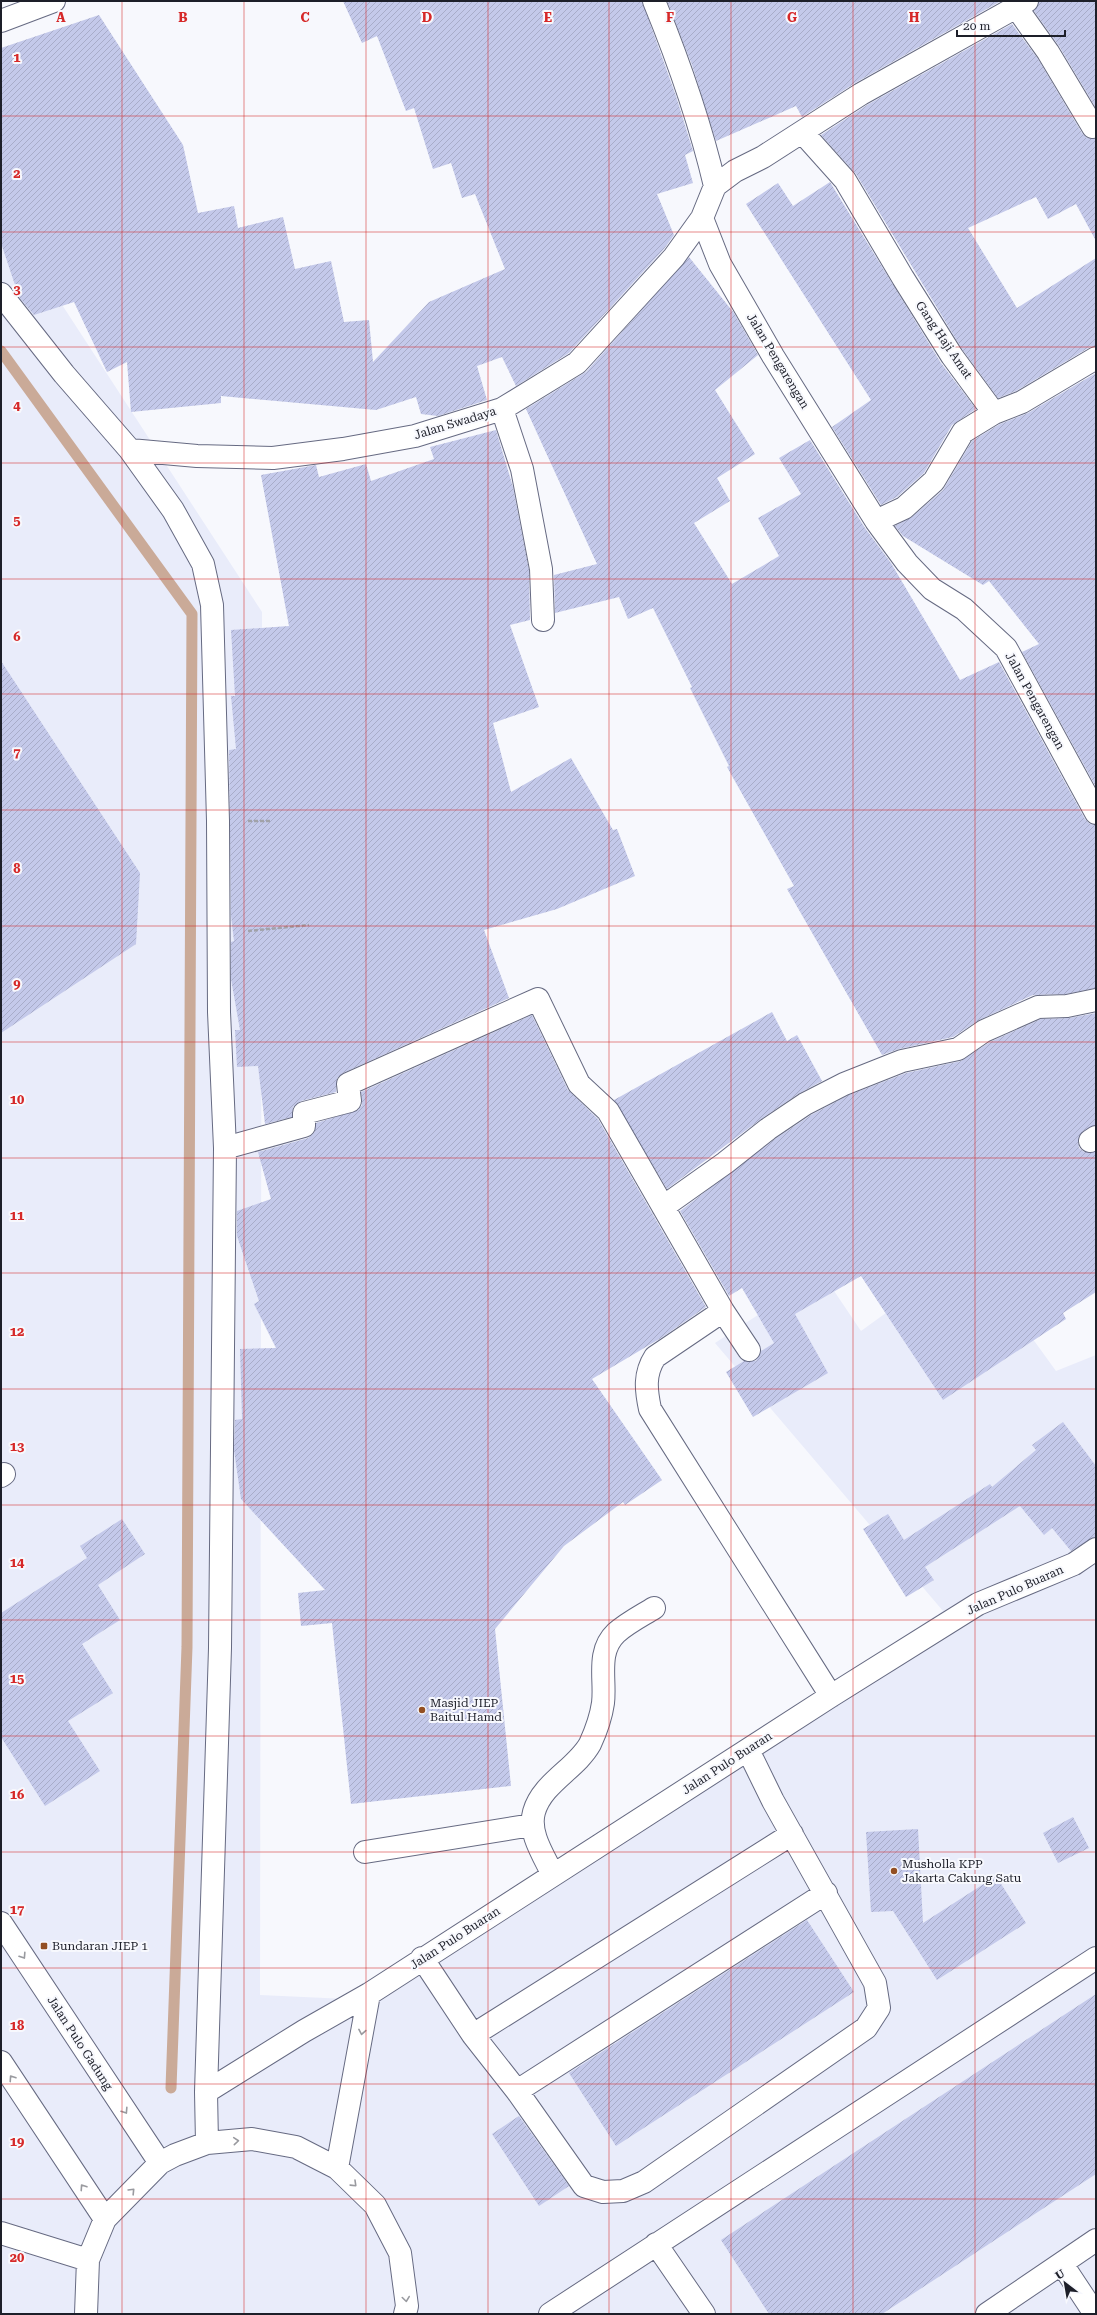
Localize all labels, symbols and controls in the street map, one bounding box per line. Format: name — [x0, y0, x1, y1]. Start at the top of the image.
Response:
text: A — [56, 10, 66, 25]
text: B — [178, 10, 188, 25]
text: C — [300, 10, 310, 25]
text: D — [422, 10, 432, 25]
text: E — [544, 10, 552, 25]
text: F — [666, 10, 674, 25]
text: G — [787, 10, 797, 25]
text: H — [909, 10, 920, 25]
scale bar — [957, 12, 1065, 38]
text: 20 m — [963, 19, 990, 33]
text: 1 — [13, 50, 21, 65]
text: 2 — [13, 166, 21, 181]
text: 3 — [13, 282, 21, 297]
street label: Gang Haji Amat — [913, 299, 975, 382]
street label: Jalan Pengarengan — [744, 311, 812, 412]
text: 4 — [13, 398, 21, 413]
street label: Jalan Swadaya — [412, 404, 498, 442]
text: 5 — [13, 513, 21, 528]
text: 6 — [13, 629, 21, 644]
street label: Jalan Pengarengan — [1002, 650, 1068, 752]
text: 7 — [13, 745, 21, 760]
text: 8 — [13, 861, 21, 876]
text: 9 — [13, 976, 21, 991]
text: 10 — [10, 1092, 24, 1107]
text: 11 — [10, 1208, 24, 1223]
text: 12 — [10, 1324, 24, 1339]
text: 13 — [10, 1439, 24, 1454]
text: 14 — [10, 1555, 25, 1570]
street label: Jalan Pulo Buaran — [964, 1562, 1066, 1618]
text: 15 — [10, 1671, 24, 1686]
place label: Masjid JIEP Baitul Hamd — [430, 1696, 502, 1724]
marker: Masjid JIEP Baitul Hamd — [417, 1705, 427, 1715]
street label: Jalan Pulo Buaran — [679, 1729, 775, 1797]
text: 16 — [10, 1787, 24, 1802]
place label: Musholla KPP Jakarta Cakung Satu — [902, 1857, 1022, 1885]
marker: Musholla KPP Jakarta Cakung Satu — [889, 1866, 899, 1876]
text: 17 — [10, 1902, 24, 1917]
street label: Jalan Pulo Buaran — [407, 1904, 503, 1972]
place label: Bundaran JIEP 1 — [52, 1939, 148, 1953]
marker: Bundaran JIEP 1 — [39, 1941, 49, 1951]
one-way arrow — [18, 1952, 25, 1959]
street label: Jalan Pulo Gadung — [44, 1993, 116, 2093]
text: 18 — [10, 2018, 25, 2033]
one-way arrow — [358, 2029, 366, 2036]
one-way arrow — [9, 2076, 16, 2083]
one-way arrow — [120, 2107, 128, 2114]
text: 19 — [10, 2134, 24, 2149]
one-way arrow — [233, 2136, 239, 2145]
one-way arrow — [349, 2179, 357, 2187]
one-way arrow — [81, 2184, 88, 2191]
one-way arrow — [127, 2188, 135, 2196]
text: 20 — [10, 2250, 24, 2265]
north arrow — [1045, 2263, 1085, 2303]
text: U — [1053, 2267, 1068, 2283]
one-way arrow — [401, 2296, 410, 2302]

